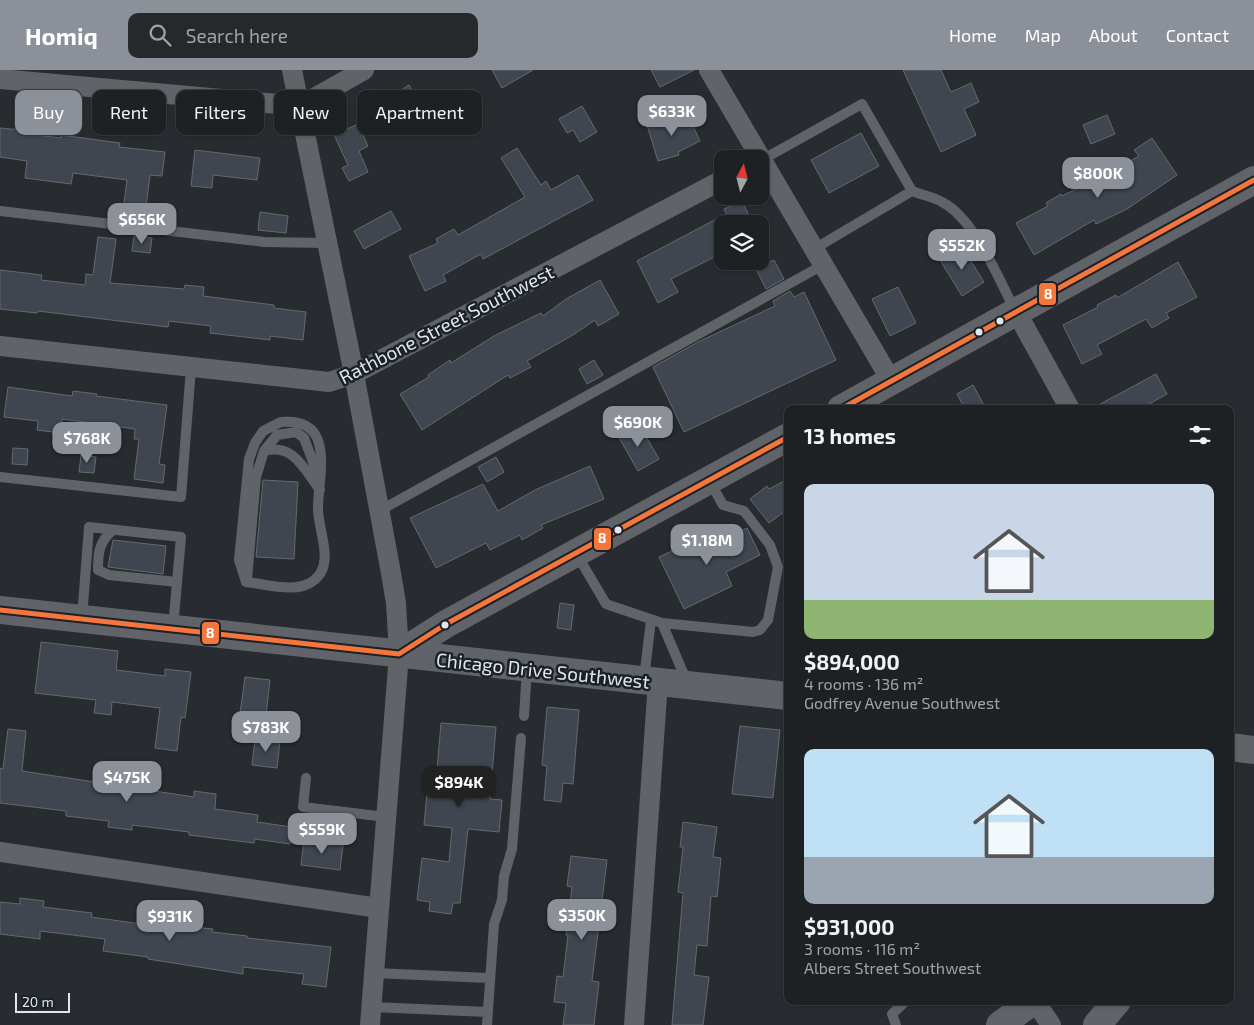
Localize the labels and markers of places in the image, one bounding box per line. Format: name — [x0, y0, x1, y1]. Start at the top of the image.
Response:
pin: $633K — [637, 94, 707, 137]
pin: $800K — [1063, 156, 1133, 199]
pin: $656K — [107, 202, 177, 245]
pin: $552K — [927, 228, 997, 271]
unlabelled marker — [995, 316, 1005, 326]
unlabelled marker — [974, 327, 984, 337]
pin: $690K — [603, 406, 673, 448]
pin: $768K — [52, 422, 122, 464]
pin: $1.18M — [666, 524, 748, 566]
unlabelled marker — [613, 525, 623, 535]
unlabelled marker — [440, 620, 450, 630]
pin: $783K — [231, 710, 301, 753]
pin: $475K — [92, 760, 162, 803]
pin: $894K — [424, 766, 494, 808]
pin: $559K — [287, 812, 357, 855]
pin: $350K — [547, 898, 617, 941]
pin: $931K — [135, 900, 205, 942]

